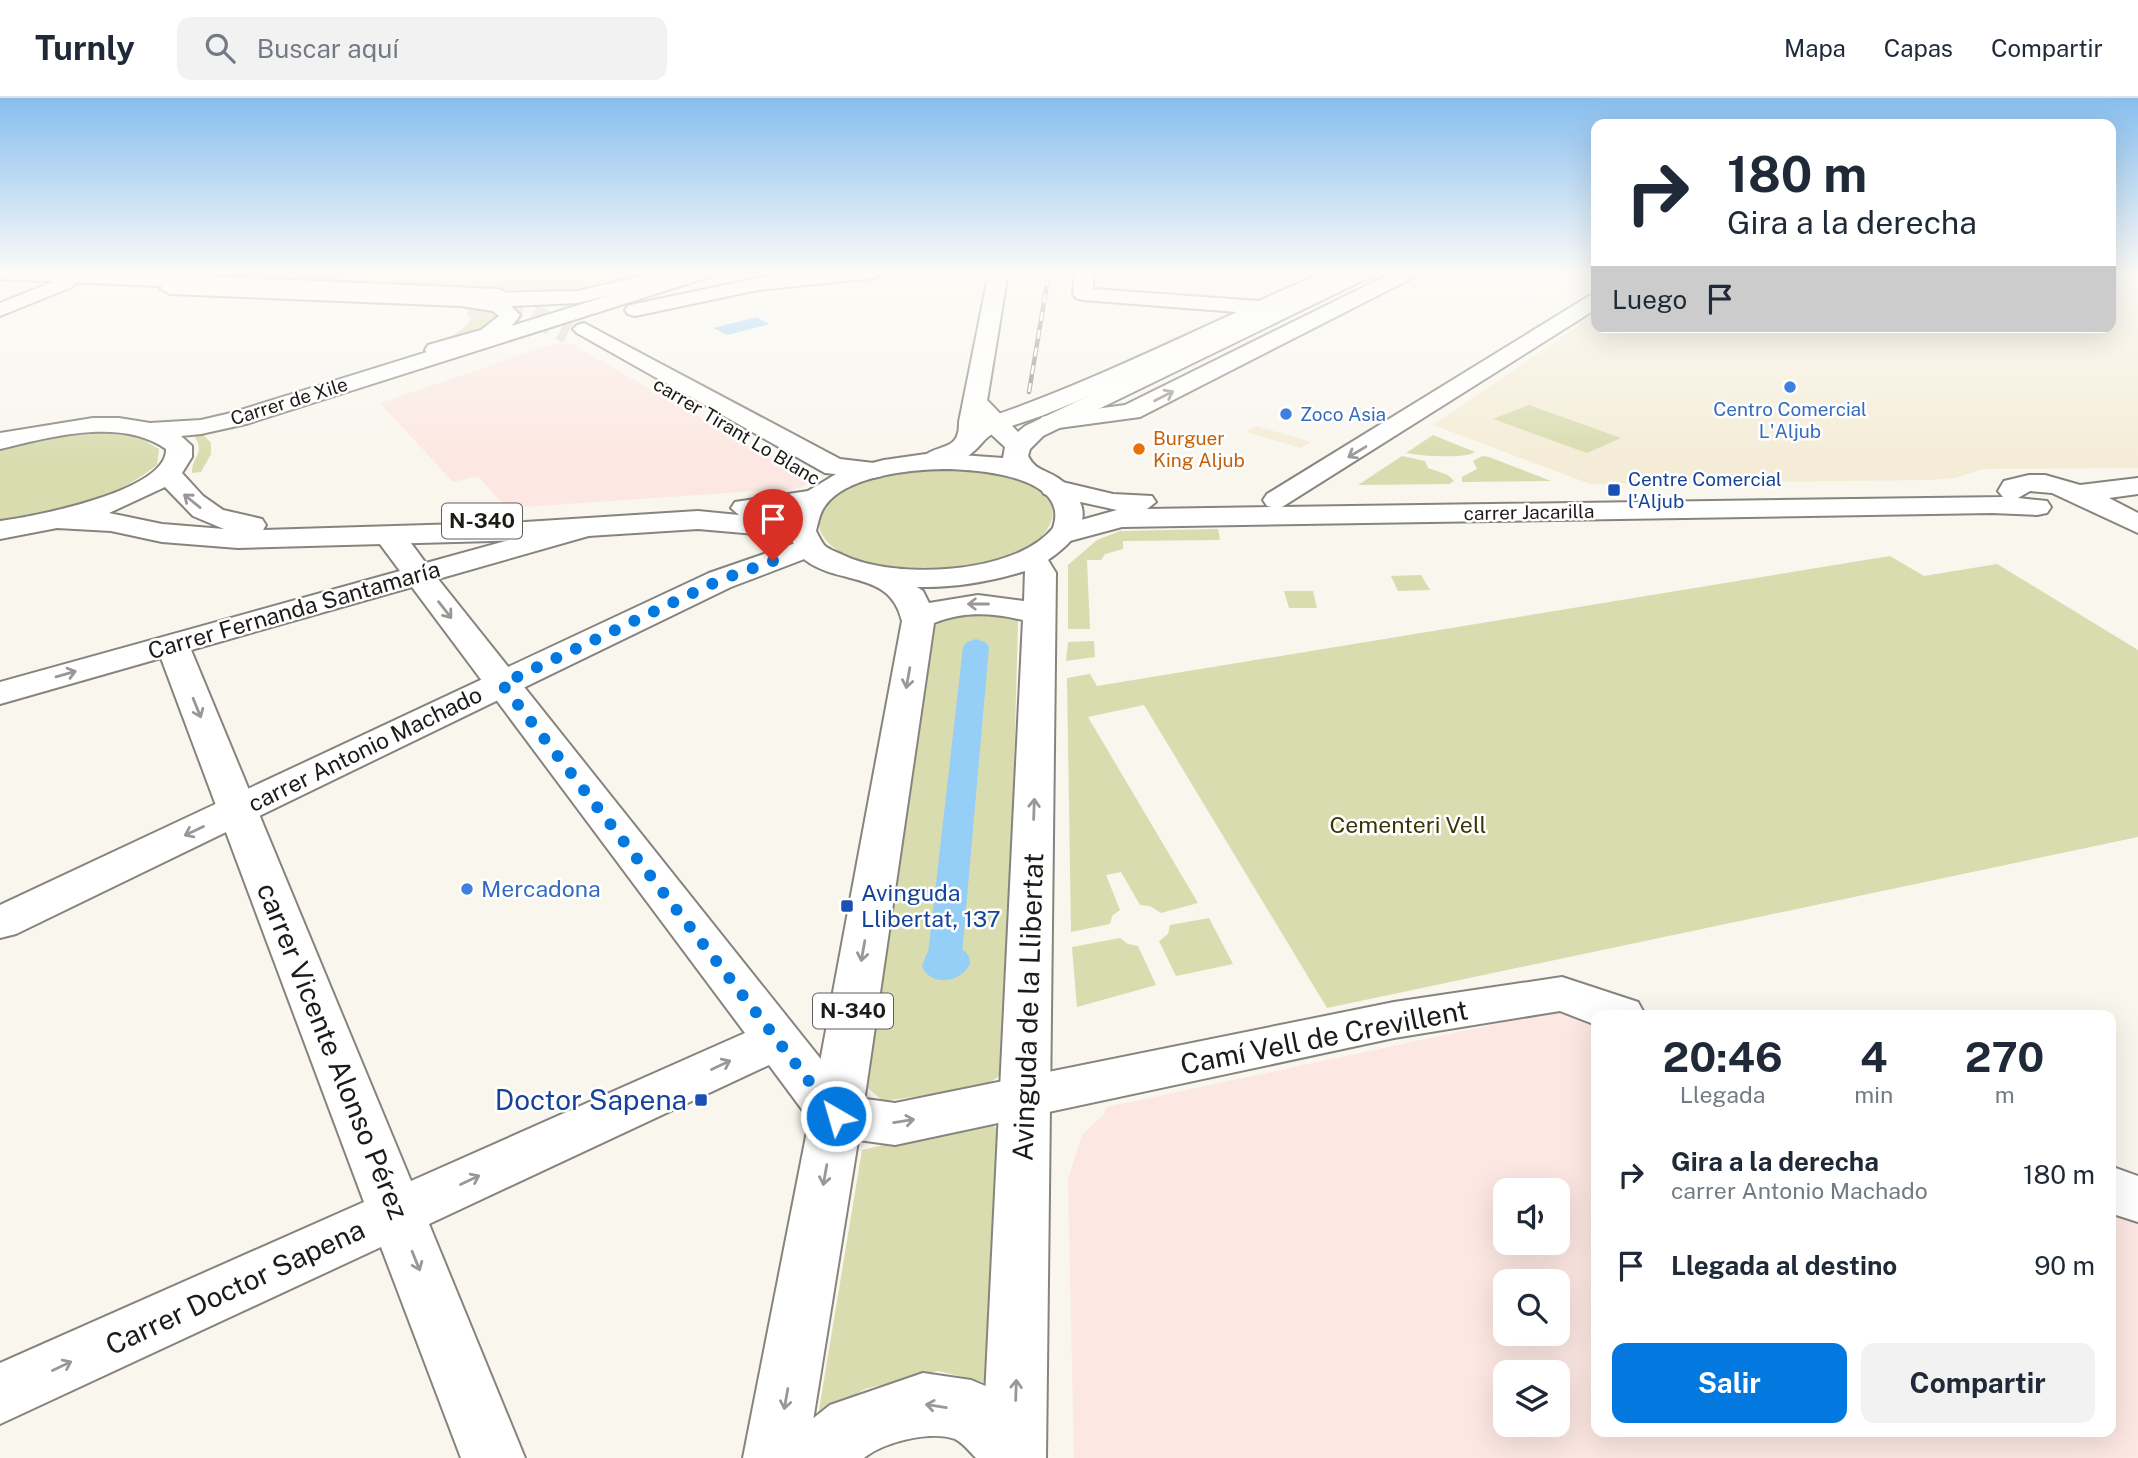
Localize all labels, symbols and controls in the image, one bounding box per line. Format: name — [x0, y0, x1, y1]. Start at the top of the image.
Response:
search box — [177, 17, 667, 80]
text: Turnly — [35, 29, 135, 67]
icon: search — [201, 29, 239, 67]
text: Buscar aquí — [257, 33, 399, 64]
text: Mapa — [1784, 34, 1846, 62]
text: Capas — [1884, 34, 1953, 62]
text: Compartir — [1991, 34, 2103, 62]
text: 180 m — [1727, 145, 1867, 203]
icon: right — [1612, 147, 1703, 238]
text: Gira a la derecha — [1727, 204, 1977, 241]
icon: arrive — [1701, 280, 1739, 318]
text: Luego — [1612, 284, 1687, 315]
street label: Carrer de Xile — [228, 373, 350, 429]
street label: carrer Tirant Lo Blanc — [650, 373, 824, 489]
marker: Centro Comercial L'Aljub — [1782, 379, 1798, 395]
one-way arrow — [1153, 388, 1174, 402]
place label: Centro Comercial L'Aljub — [1713, 398, 1867, 442]
place label: Zoco Asia — [1300, 403, 1386, 425]
marker: Zoco Asia — [1278, 406, 1294, 422]
place label: Burguer King Aljub — [1153, 427, 1245, 471]
marker: Burguer King Aljub — [1131, 441, 1147, 457]
one-way arrow — [1348, 445, 1368, 459]
place label: Centre Comercial l'Aljub — [1628, 468, 1782, 512]
marker: Centre Comercial l'Aljub — [1606, 482, 1622, 498]
pin — [743, 489, 803, 561]
one-way arrow — [184, 493, 202, 508]
icon: arrive — [754, 500, 792, 538]
street label: carrer Jacarilla — [1463, 500, 1595, 524]
road number: N-340 — [442, 504, 522, 538]
street label: Carrer Fernanda Santamaría — [145, 555, 443, 664]
one-way arrow — [967, 597, 990, 611]
one-way arrow — [437, 600, 452, 619]
one-way arrow — [901, 666, 914, 689]
one-way arrow — [54, 667, 76, 680]
street label: carrer Antonio Machado — [244, 680, 486, 817]
one-way arrow — [192, 696, 205, 718]
one-way arrow — [1027, 798, 1040, 821]
park label: Cementeri Vell — [1330, 811, 1487, 838]
one-way arrow — [184, 824, 205, 838]
street label: Avinguda de la Llibertat — [1006, 852, 1049, 1162]
place label: Mercadona — [481, 875, 601, 902]
street label: carrer Vicente Alonso Pérez — [251, 878, 416, 1224]
place label: Avinguda Llibertat, 137 — [861, 879, 1001, 932]
marker: Mercadona — [459, 881, 475, 897]
marker: Avinguda Llibertat, 137 — [839, 898, 855, 914]
one-way arrow — [856, 939, 869, 962]
street label: Camí Vell de Crevillent — [1177, 992, 1471, 1081]
road number: N-340 — [813, 993, 893, 1028]
text: 20:46 — [1663, 1032, 1783, 1081]
text: 4 — [1860, 1032, 1888, 1081]
text: 270 — [1965, 1032, 2044, 1081]
one-way arrow — [710, 1058, 731, 1071]
position arrow — [799, 1079, 873, 1153]
text: Llegada — [1680, 1081, 1766, 1108]
text: min — [1854, 1081, 1893, 1108]
text: m — [1995, 1081, 2015, 1108]
place label: Doctor Sapena — [495, 1083, 687, 1116]
marker: Doctor Sapena — [693, 1092, 709, 1108]
one-way arrow — [892, 1114, 915, 1127]
text: Gira a la derecha — [1671, 1146, 1879, 1177]
icon: right — [1612, 1156, 1650, 1194]
text: 180 m — [2023, 1159, 2095, 1190]
one-way arrow — [818, 1163, 832, 1186]
one-way arrow — [459, 1173, 480, 1186]
text: carrer Antonio Machado — [1671, 1177, 1928, 1204]
map controls — [1493, 1178, 1570, 1437]
button: sound — [1493, 1178, 1570, 1255]
street label: Carrer Doctor Sapena — [100, 1212, 370, 1361]
icon: arrive — [1612, 1247, 1650, 1285]
one-way arrow — [410, 1250, 423, 1272]
text: Llegada al destino — [1671, 1250, 1897, 1281]
text: 90 m — [2034, 1250, 2095, 1281]
button: search — [1493, 1269, 1570, 1346]
button: Salir — [1612, 1343, 1847, 1423]
button: Compartir — [1861, 1343, 2095, 1423]
one-way arrow — [51, 1359, 72, 1372]
button: layers — [1493, 1360, 1570, 1437]
one-way arrow — [1009, 1379, 1023, 1402]
one-way arrow — [779, 1387, 792, 1410]
one-way arrow — [925, 1399, 948, 1412]

